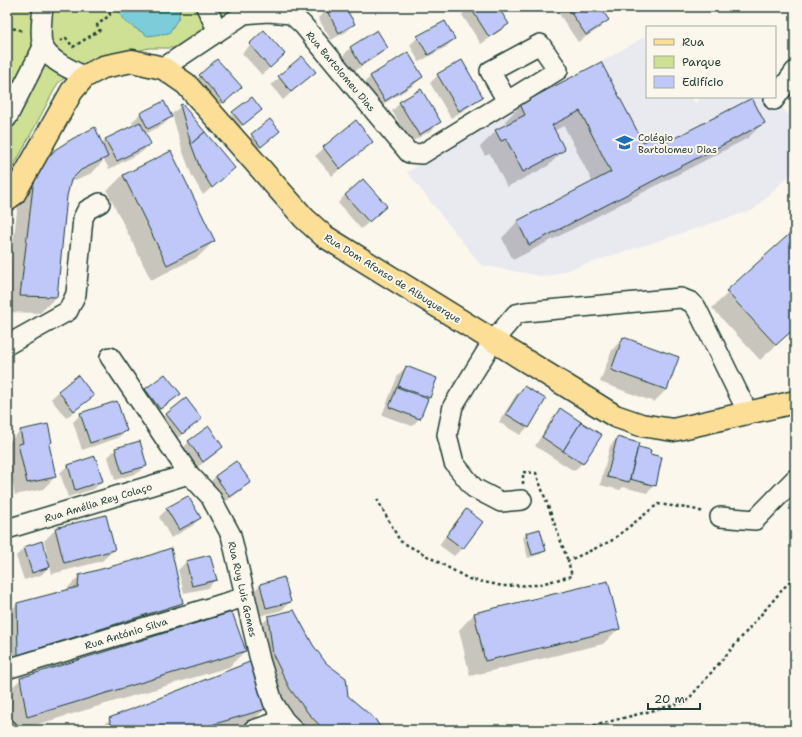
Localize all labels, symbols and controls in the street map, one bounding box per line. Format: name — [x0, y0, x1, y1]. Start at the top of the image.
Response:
legend — [646, 26, 776, 98]
street label: Rua Bartolomeu Dias — [303, 28, 378, 114]
text: Rua — [682, 34, 705, 50]
text: Parque — [682, 54, 721, 70]
text: Edifício — [682, 74, 723, 90]
place label: Colégio Bartolomeu Dias — [638, 131, 717, 156]
school or university icon: Colégio Bartolomeu Dias — [615, 133, 635, 153]
street label: Rua Dom Afonso de Albuquerque — [322, 231, 464, 326]
street label: Rua Amélia Rey Colaço — [43, 480, 154, 525]
street label: Rua Ruy Luis Gomes — [225, 540, 260, 638]
street label: Rua António Silva — [83, 614, 170, 652]
scale bar — [648, 685, 700, 711]
text: 20 m — [654, 691, 685, 707]

